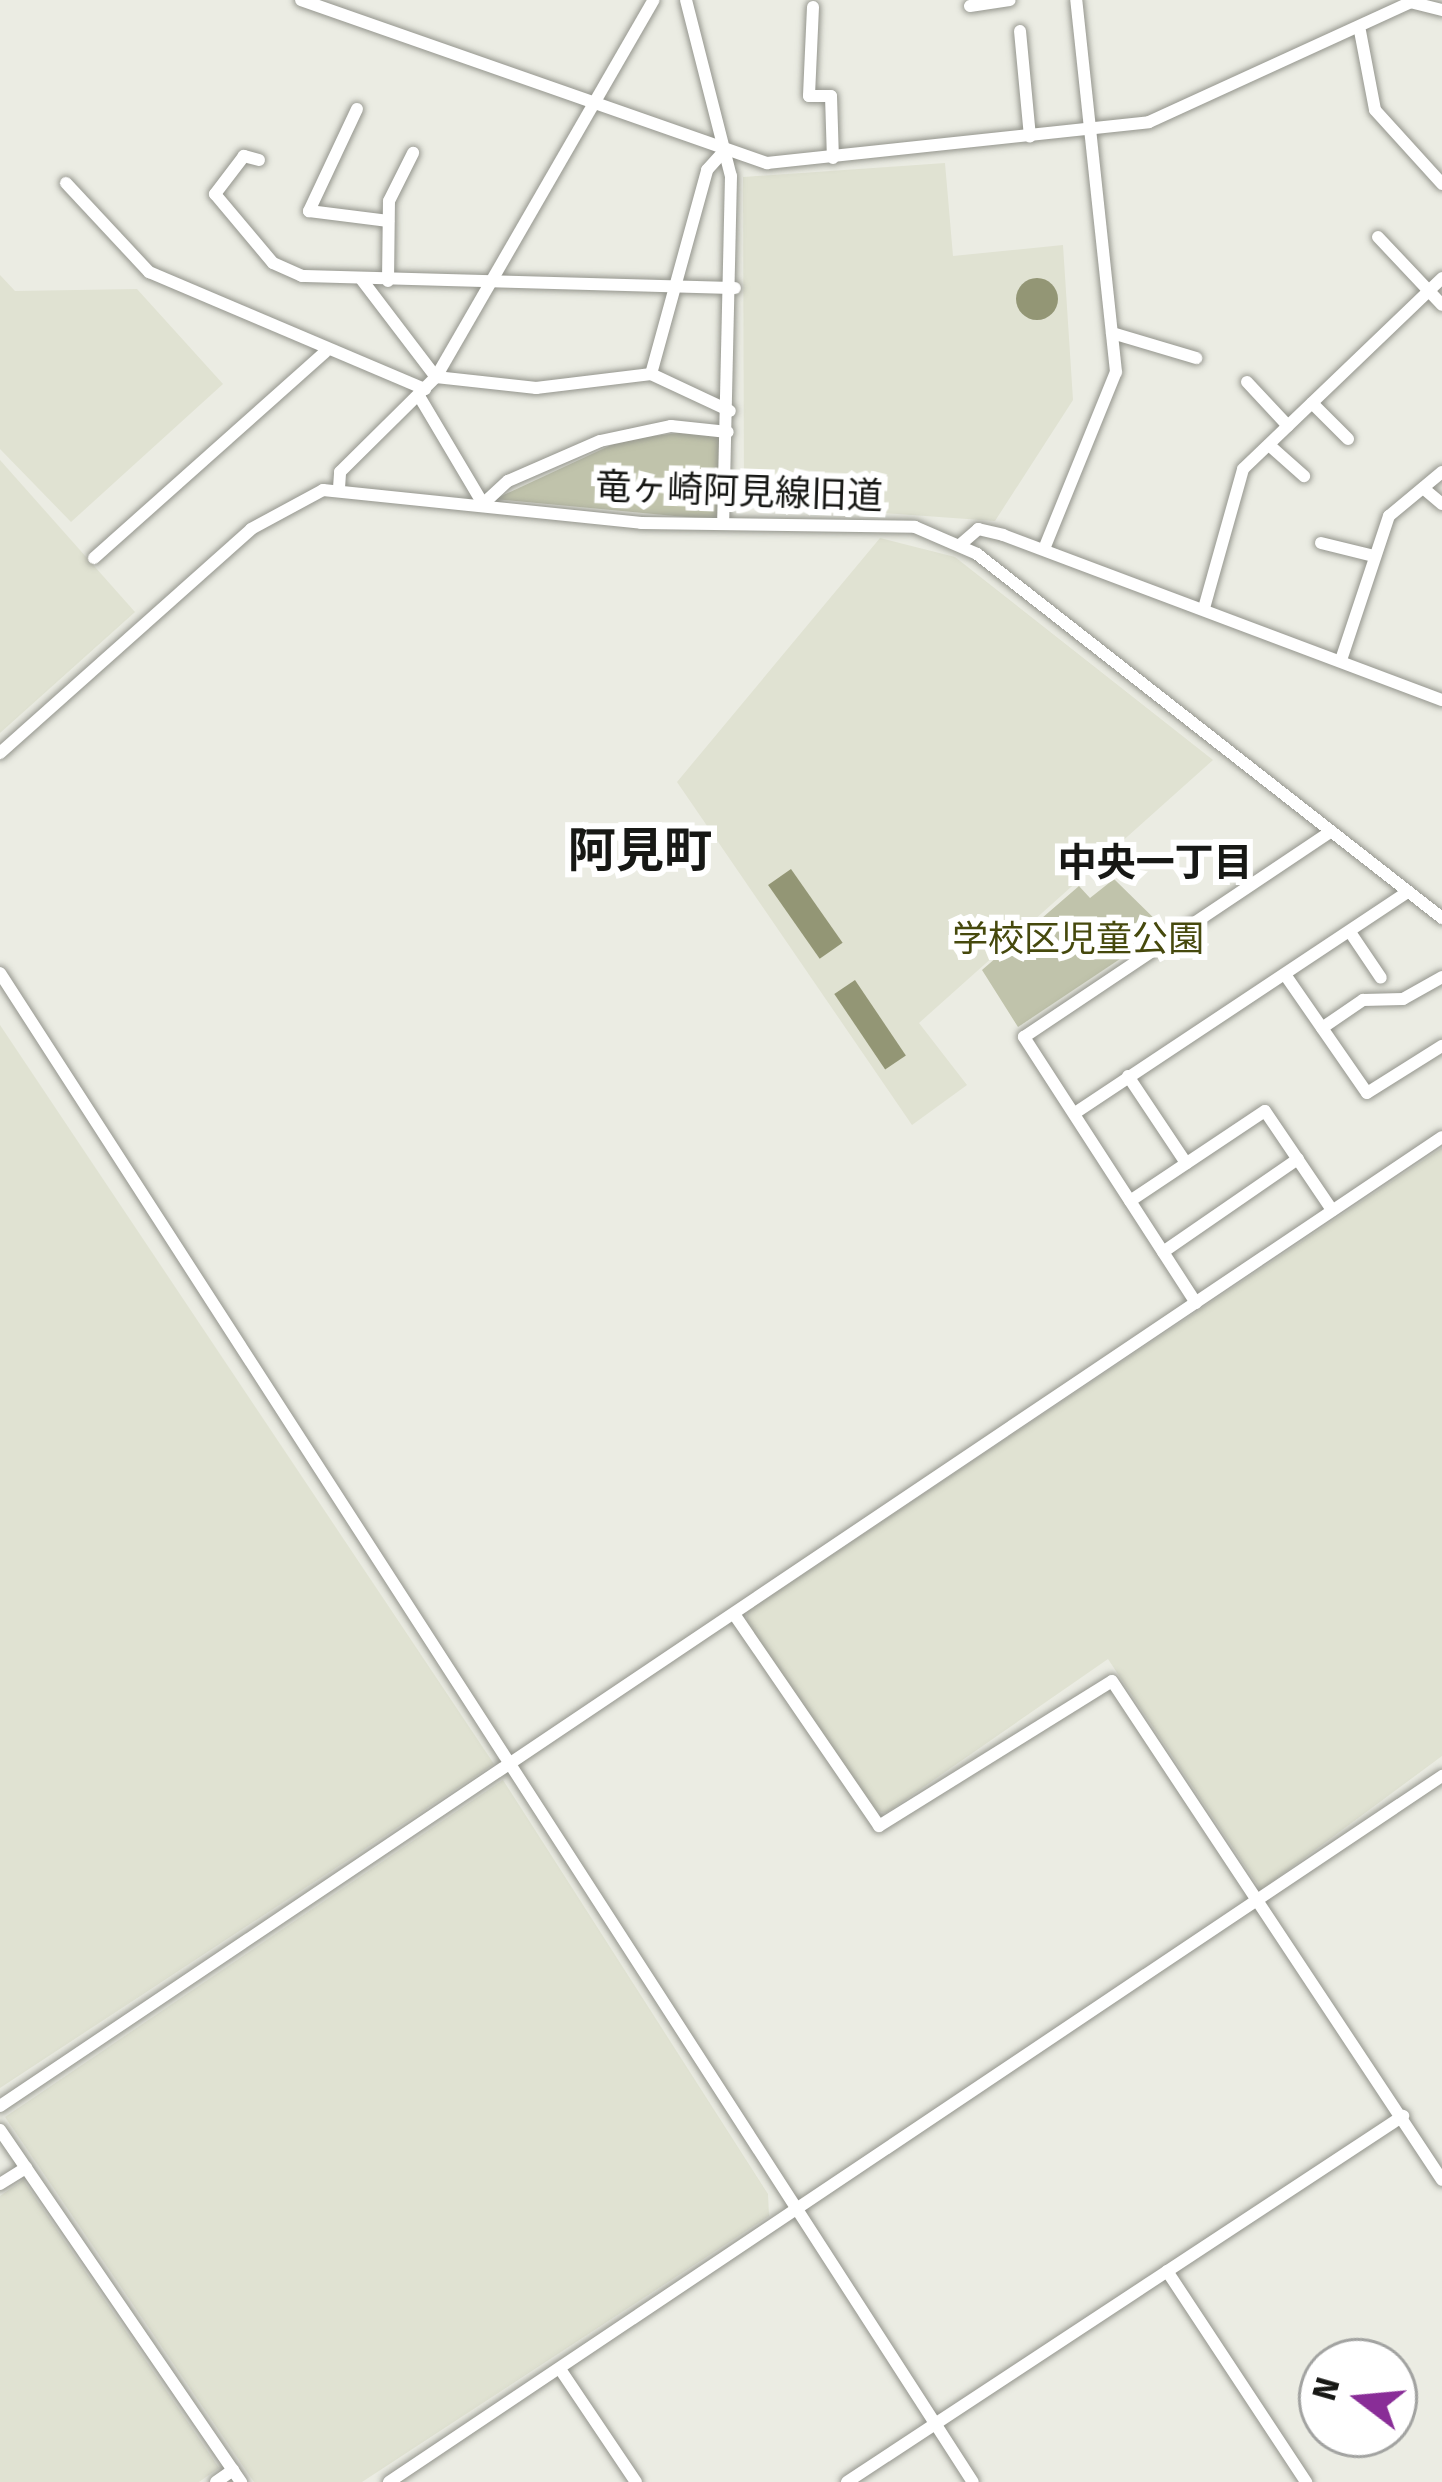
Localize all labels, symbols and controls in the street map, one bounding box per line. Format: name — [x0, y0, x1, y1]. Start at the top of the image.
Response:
street label: 竜ヶ崎阿見線旧道 — [594, 465, 884, 519]
district label: 阿見町 — [568, 823, 712, 881]
district label: 中央一丁目 — [1058, 840, 1252, 886]
park label: 学校区児童公園 — [952, 918, 1204, 962]
north arrow — [1298, 2338, 1418, 2458]
text: N — [1304, 2373, 1349, 2405]

